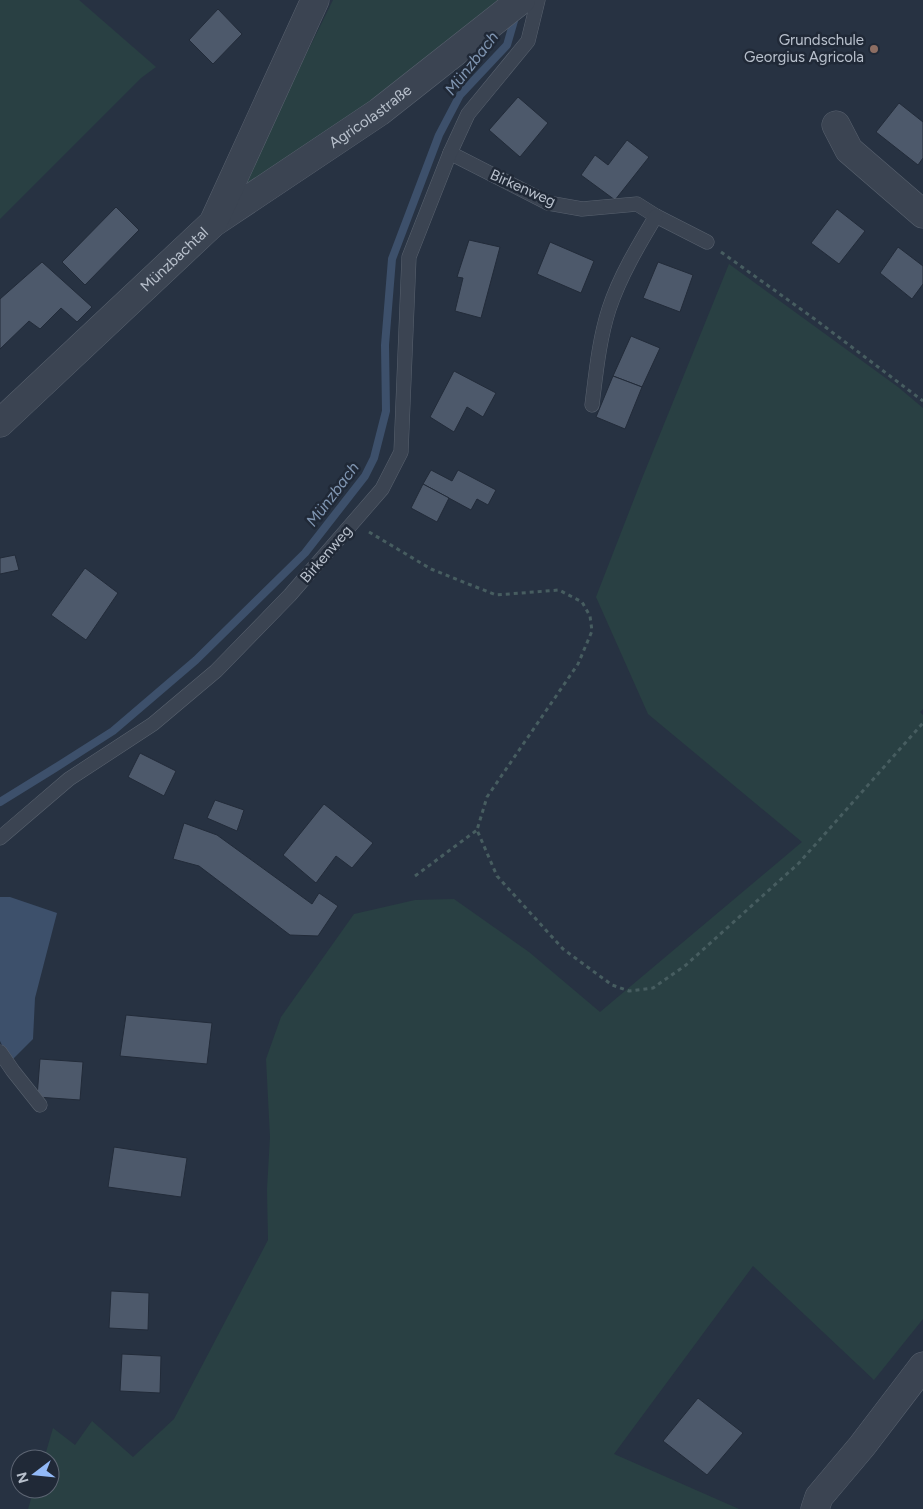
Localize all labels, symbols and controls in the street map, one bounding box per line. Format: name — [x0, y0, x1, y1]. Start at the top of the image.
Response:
water label: Münzbach — [441, 28, 502, 99]
place label: Grundschule Georgius Agricola — [744, 31, 864, 66]
marker: Grundschule Georgius Agricola — [868, 43, 880, 55]
street label: Agricolastraße — [325, 81, 415, 152]
street label: Birkenweg — [487, 166, 559, 210]
street label: Münzbachtal — [137, 223, 212, 296]
water label: Münzbach — [302, 458, 363, 530]
street label: Birkenweg — [296, 522, 356, 586]
north arrow — [10, 1449, 60, 1499]
text: N — [13, 1470, 33, 1485]

